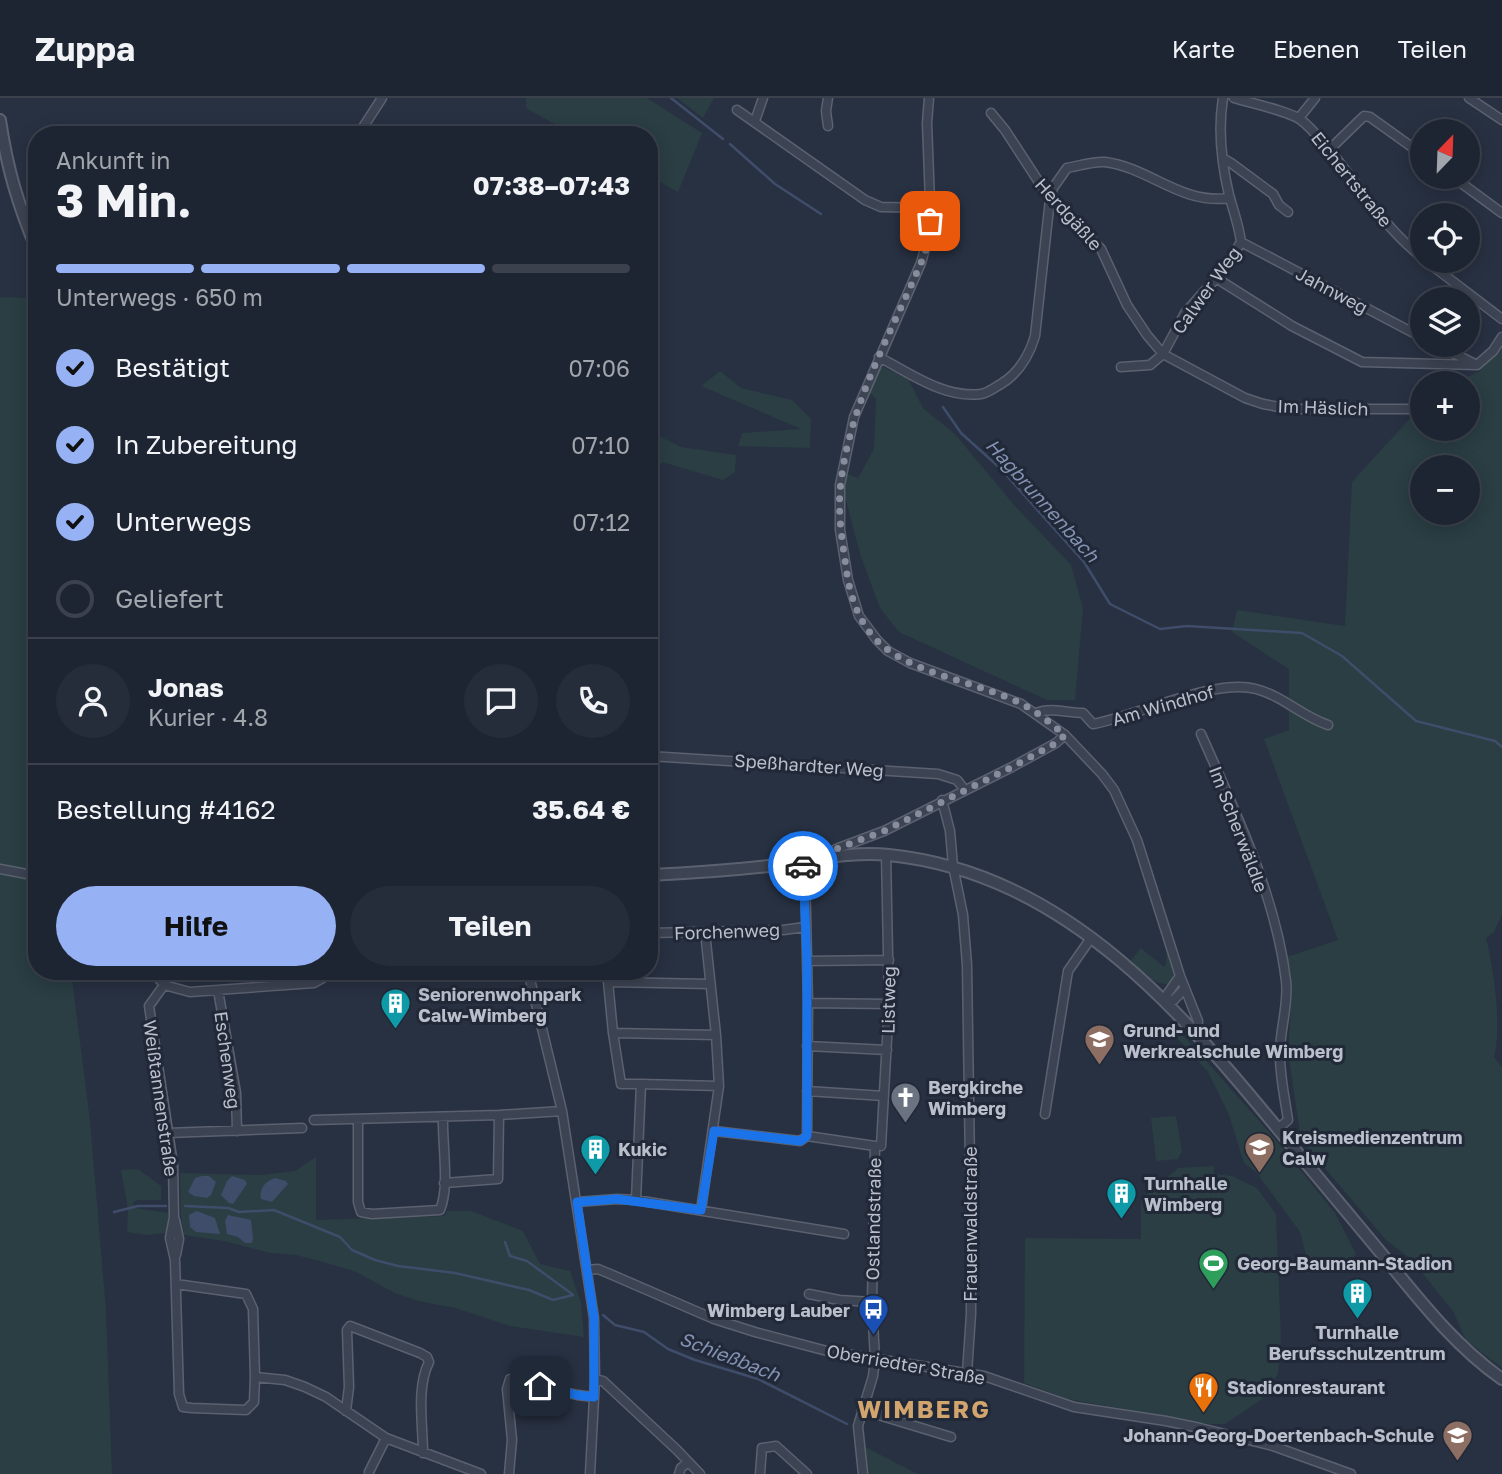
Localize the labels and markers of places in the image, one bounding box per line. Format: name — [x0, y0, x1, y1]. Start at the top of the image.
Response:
pin — [900, 191, 960, 251]
place label: Seniorenwohnpark Calw-Wimberg — [418, 983, 582, 1026]
building icon: Seniorenwohnpark Calw-Wimberg — [378, 987, 412, 1031]
place label: Grund- und Werkrealschule Wimberg — [1123, 1019, 1343, 1062]
school or university icon: Grund- und Werkrealschule Wimberg — [1083, 1023, 1117, 1067]
place label: Bergkirche Wimberg — [928, 1076, 1023, 1119]
church icon: Bergkirche Wimberg — [888, 1080, 922, 1124]
place label: Kreismedienzentrum Calw — [1282, 1126, 1463, 1169]
school or university icon: Kreismedienzentrum Calw — [1242, 1130, 1276, 1174]
building icon: Kukic — [578, 1132, 612, 1176]
place label: Kukic — [618, 1138, 667, 1160]
place label: Turnhalle Wimberg — [1144, 1172, 1228, 1215]
building icon: Turnhalle Wimberg — [1104, 1176, 1138, 1220]
sports icon: Georg-Baumann-Stadion — [1197, 1246, 1231, 1290]
place label: Georg-Baumann-Stadion — [1237, 1252, 1452, 1274]
building icon: Turnhalle Berufsschulzentrum — [1340, 1277, 1374, 1321]
bus stop icon: Wimberg Lauber — [856, 1293, 890, 1337]
place label: Wimberg Lauber — [707, 1299, 850, 1321]
place label: Turnhalle Berufsschulzentrum — [1268, 1321, 1446, 1364]
pin — [510, 1356, 570, 1416]
restaurant icon: Stadionrestaurant — [1187, 1370, 1221, 1414]
place label: Stadionrestaurant — [1227, 1376, 1385, 1398]
school or university icon: Johann-Georg-Doertenbach-Schule — [1440, 1418, 1474, 1462]
place label: Johann-Georg-Doertenbach-Schule — [1123, 1424, 1434, 1446]

